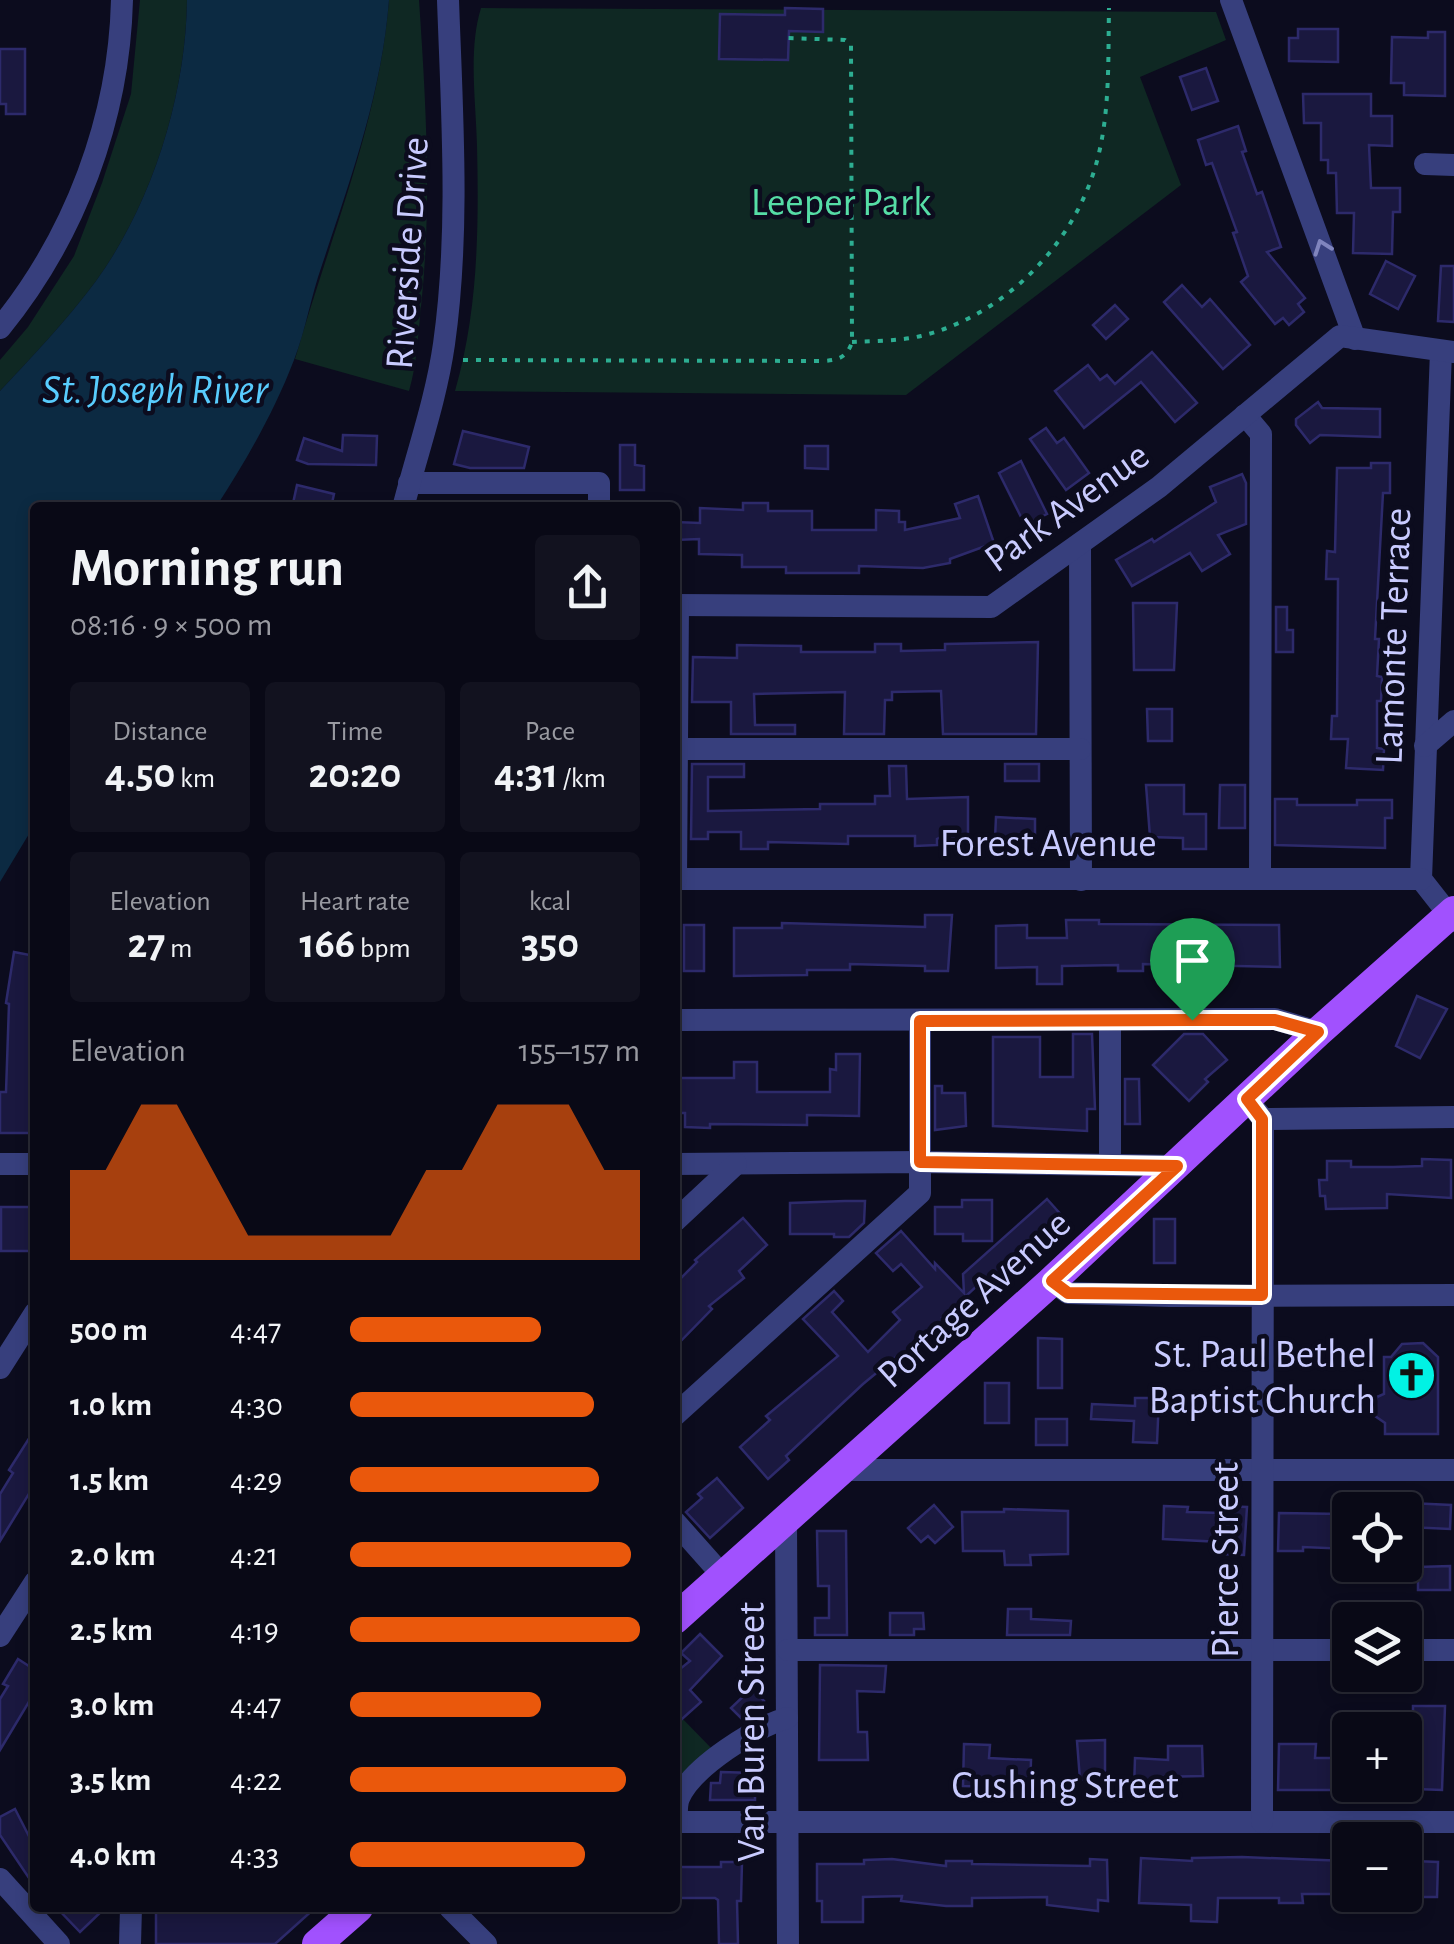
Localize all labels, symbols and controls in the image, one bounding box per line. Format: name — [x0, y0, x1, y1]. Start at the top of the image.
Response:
street label: Riverside Drive — [380, 136, 436, 371]
park label: Leeper Park — [751, 183, 931, 223]
one-way arrow — [1313, 240, 1334, 257]
water label: St. Joseph River — [42, 369, 269, 412]
street label: Park Avenue — [978, 435, 1157, 580]
street label: Lamonte Terrace — [1370, 507, 1418, 765]
button: share — [535, 535, 640, 640]
text: Morning run — [70, 541, 344, 596]
text: 08:16 · 9 × 500 m — [70, 609, 272, 641]
text: Distance — [113, 718, 207, 746]
text: Time — [327, 718, 383, 746]
text: Pace — [525, 718, 575, 746]
text: 4.50 — [105, 753, 175, 795]
text: 20:20 — [309, 753, 401, 795]
text: 4:31 — [494, 753, 558, 795]
text: km — [175, 765, 215, 793]
text: /km — [558, 765, 606, 793]
street label: Forest Avenue — [939, 824, 1157, 864]
text: Elevation — [109, 888, 211, 916]
text: Heart rate — [300, 888, 410, 916]
text: kcal — [529, 888, 571, 916]
pin — [1150, 918, 1235, 1021]
text: 27 — [128, 923, 165, 965]
text: 166 — [299, 923, 355, 965]
text: 350 — [521, 923, 579, 965]
icon: arrive — [1165, 933, 1220, 988]
text: m — [165, 935, 192, 963]
text: bpm — [355, 935, 411, 963]
text: Elevation — [70, 1035, 186, 1067]
text: 155–157 m — [518, 1035, 640, 1067]
street label: Portage Avenue — [870, 1203, 1078, 1396]
text: 500 m — [70, 1314, 148, 1346]
text: 4:47 — [230, 1314, 281, 1346]
place label: St. Paul Bethel Baptist Church — [1148, 1335, 1376, 1421]
church icon: St. Paul Bethel Baptist Church — [1385, 1350, 1437, 1402]
text: 1.0 km — [70, 1389, 152, 1421]
text: 4:30 — [230, 1389, 283, 1421]
street label: Pierce Street — [1206, 1462, 1246, 1658]
text: 1.5 km — [70, 1464, 149, 1496]
text: 4:29 — [230, 1464, 282, 1496]
map controls — [1332, 1492, 1422, 1912]
button: locate — [1332, 1492, 1422, 1582]
text: 2.0 km — [70, 1539, 156, 1571]
text: 4:21 — [230, 1539, 278, 1571]
street label: Van Buren Street — [732, 1602, 772, 1862]
button: layers — [1332, 1602, 1422, 1692]
text: 2.5 km — [70, 1614, 153, 1646]
text: 4:19 — [230, 1614, 279, 1646]
text: 3.0 km — [70, 1689, 154, 1721]
text: 4:47 — [230, 1689, 281, 1721]
button: + — [1332, 1712, 1422, 1802]
text: 3.5 km — [70, 1764, 151, 1796]
text: 4:22 — [230, 1764, 282, 1796]
street label: Cushing Street — [952, 1766, 1179, 1806]
button: − — [1332, 1822, 1422, 1912]
text: 4.0 km — [70, 1839, 157, 1871]
text: 4:33 — [230, 1839, 279, 1871]

